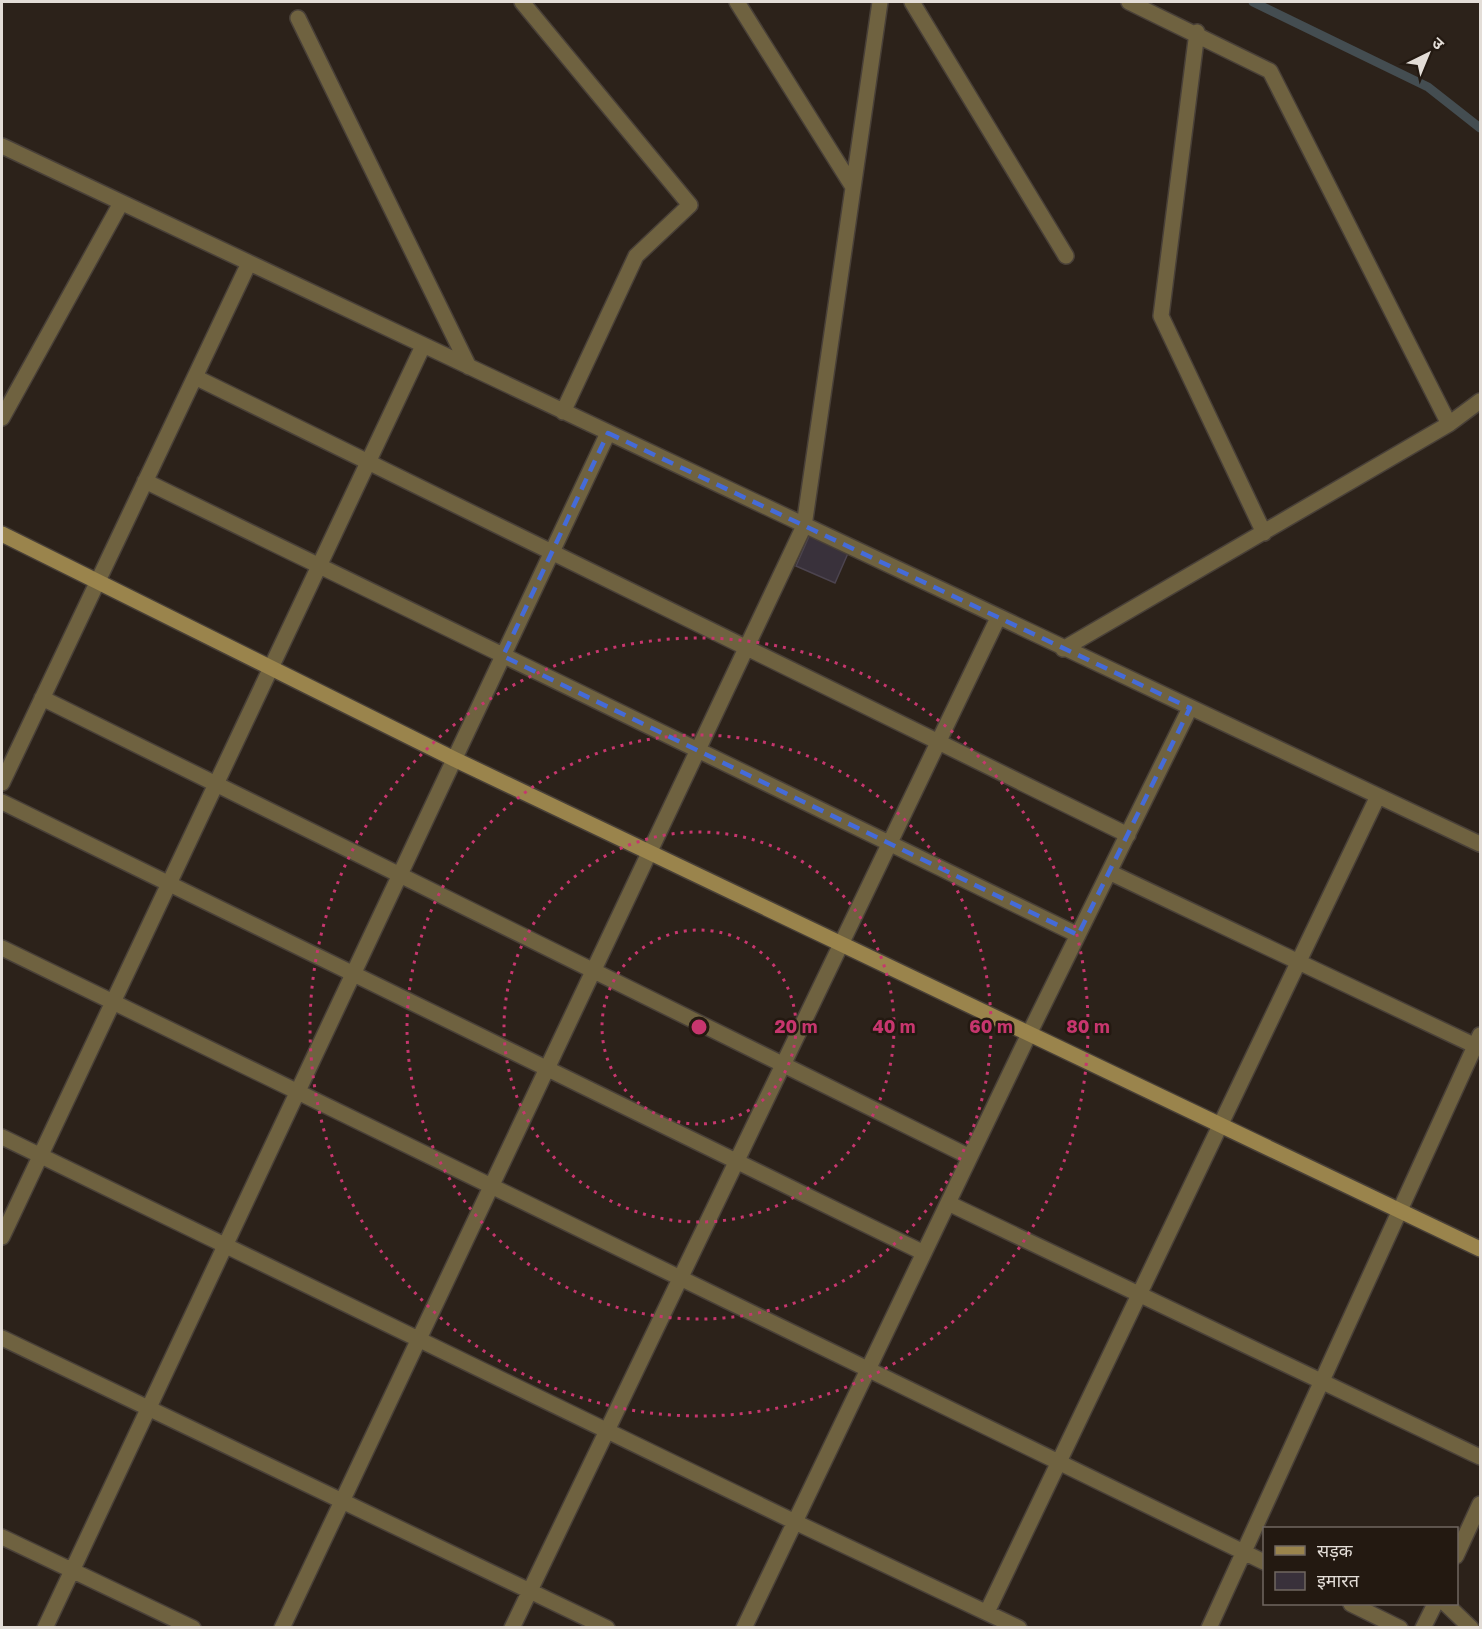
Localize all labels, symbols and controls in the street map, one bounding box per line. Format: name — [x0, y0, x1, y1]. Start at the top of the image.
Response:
north arrow — [1398, 24, 1458, 84]
text: उ — [1428, 33, 1449, 54]
text: 20 m — [775, 1015, 817, 1037]
text: 40 m — [872, 1015, 916, 1037]
text: 60 m — [969, 1015, 1013, 1037]
text: 80 m — [1066, 1015, 1110, 1037]
centre of rings — [689, 1017, 709, 1037]
legend — [1263, 1527, 1458, 1605]
text: सड़क — [1317, 1539, 1354, 1561]
text: इमारत — [1317, 1569, 1360, 1591]

